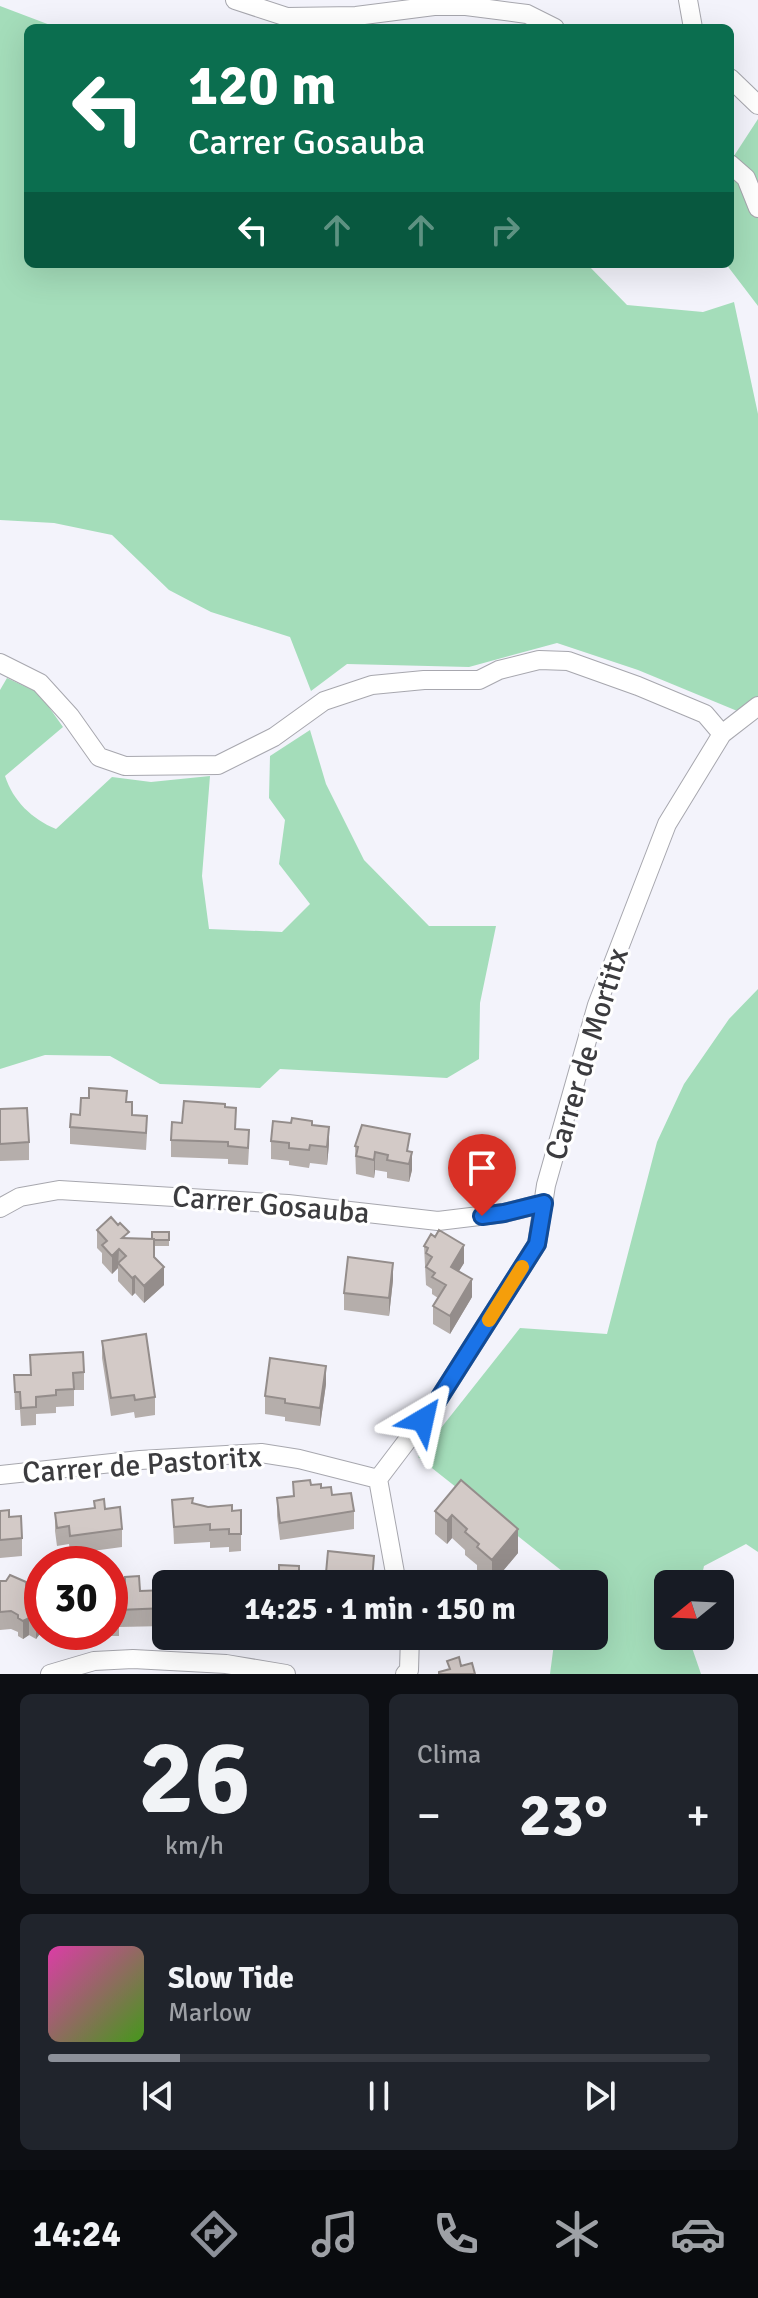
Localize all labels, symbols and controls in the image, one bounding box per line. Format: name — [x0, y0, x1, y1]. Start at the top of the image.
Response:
text: 120 m — [188, 51, 336, 120]
icon: left — [56, 56, 160, 160]
text: Carrer Gosauba — [188, 120, 426, 165]
icon: left — [231, 208, 275, 252]
icon: ahead — [315, 208, 359, 252]
icon: ahead — [399, 208, 443, 252]
icon: right — [483, 208, 527, 252]
street label: Carrer de Mortitx — [537, 943, 637, 1165]
pin — [448, 1134, 516, 1216]
icon: arrive — [460, 1146, 504, 1190]
street label: Carrer Gosauba — [171, 1178, 371, 1232]
position arrow — [381, 1378, 465, 1462]
street label: Carrer de Pastoritx — [21, 1438, 263, 1492]
speed limit sign: 30 — [24, 1546, 128, 1650]
north arrow — [654, 1570, 734, 1650]
map controls — [654, 1570, 734, 1650]
text: 14:25 · 1 min · 150 m — [244, 1591, 516, 1628]
text: 26 — [138, 1714, 251, 1842]
text: Clima — [417, 1739, 481, 1771]
text: 23° — [519, 1779, 608, 1853]
text: − — [417, 1789, 441, 1843]
text: + — [686, 1789, 710, 1843]
text: km/h — [165, 1830, 224, 1862]
text: Slow Tide — [168, 1960, 294, 1997]
text: Marlow — [168, 1997, 251, 2029]
icon: previous — [136, 2074, 180, 2118]
icon: pause — [357, 2074, 401, 2118]
icon: next — [578, 2074, 622, 2118]
icon: directions — [186, 2206, 242, 2262]
icon: music — [307, 2206, 363, 2262]
icon: phone — [428, 2206, 484, 2262]
icon: climate — [549, 2206, 605, 2262]
icon: car — [670, 2206, 726, 2262]
text: 14:24 — [32, 2212, 121, 2257]

